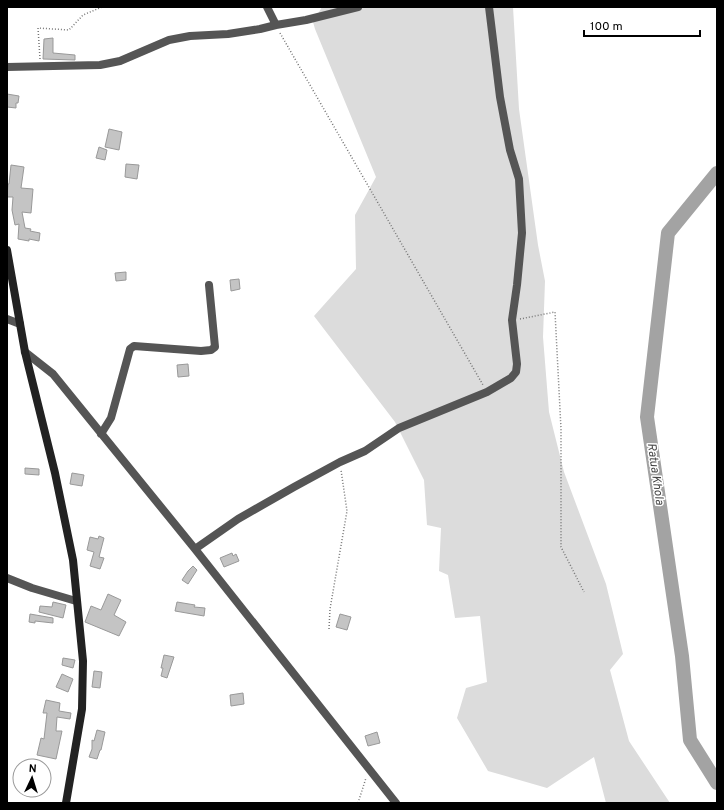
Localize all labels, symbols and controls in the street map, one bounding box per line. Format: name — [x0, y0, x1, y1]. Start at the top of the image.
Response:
scale bar — [584, 12, 700, 38]
text: 100 m — [590, 19, 623, 35]
water label: Ratua Khola — [643, 442, 667, 507]
north arrow — [12, 758, 52, 798]
text: N — [28, 762, 37, 776]

